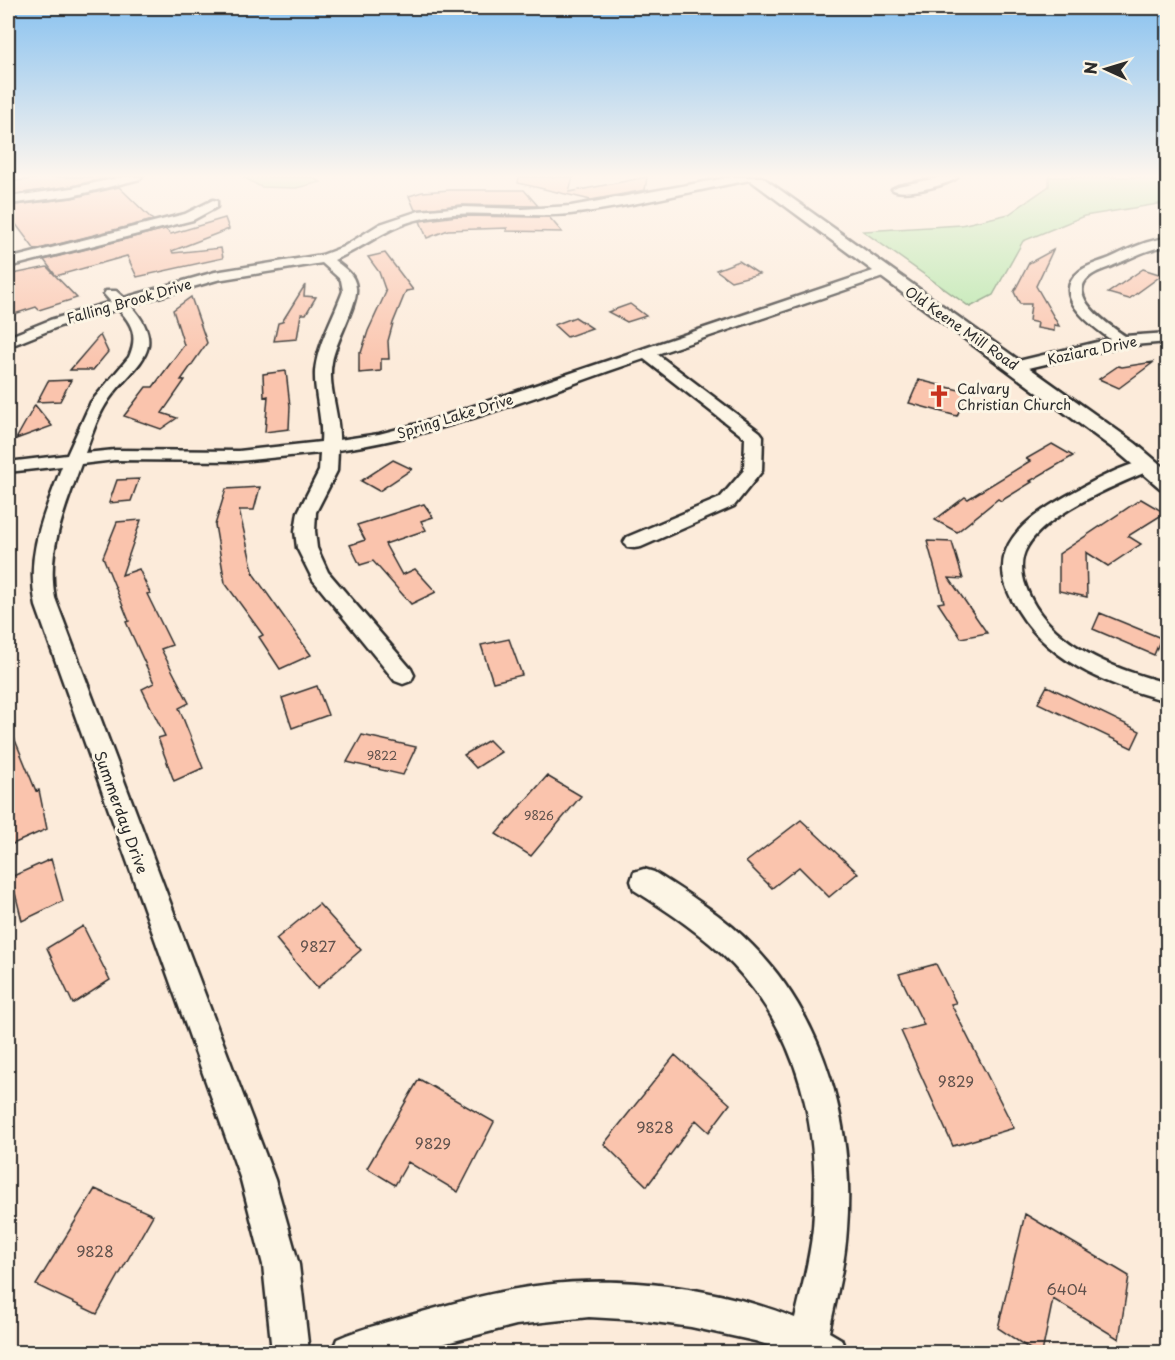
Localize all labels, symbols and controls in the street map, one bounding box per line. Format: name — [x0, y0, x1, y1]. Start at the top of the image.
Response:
north arrow — [1076, 39, 1136, 99]
text: N — [1078, 61, 1102, 75]
street label: Falling Brook Drive — [64, 273, 194, 329]
street label: Old Keene Mill Road — [901, 281, 1023, 375]
street label: Koziara Drive — [1045, 330, 1139, 370]
place label: Calvary Christian Church — [957, 378, 1071, 415]
church icon: Calvary Christian Church — [926, 383, 952, 409]
street label: Spring Lake Drive — [394, 388, 516, 444]
house number: 9822 — [367, 746, 397, 764]
street label: Summerday Drive — [89, 747, 155, 877]
house number: 9826 — [524, 806, 554, 824]
house number: 9827 — [300, 934, 336, 957]
house number: 9829 — [938, 1069, 974, 1092]
house number: 9828 — [636, 1115, 674, 1138]
house number: 9829 — [415, 1131, 451, 1154]
house number: 9828 — [76, 1239, 114, 1262]
house number: 6404 — [1046, 1277, 1088, 1300]

